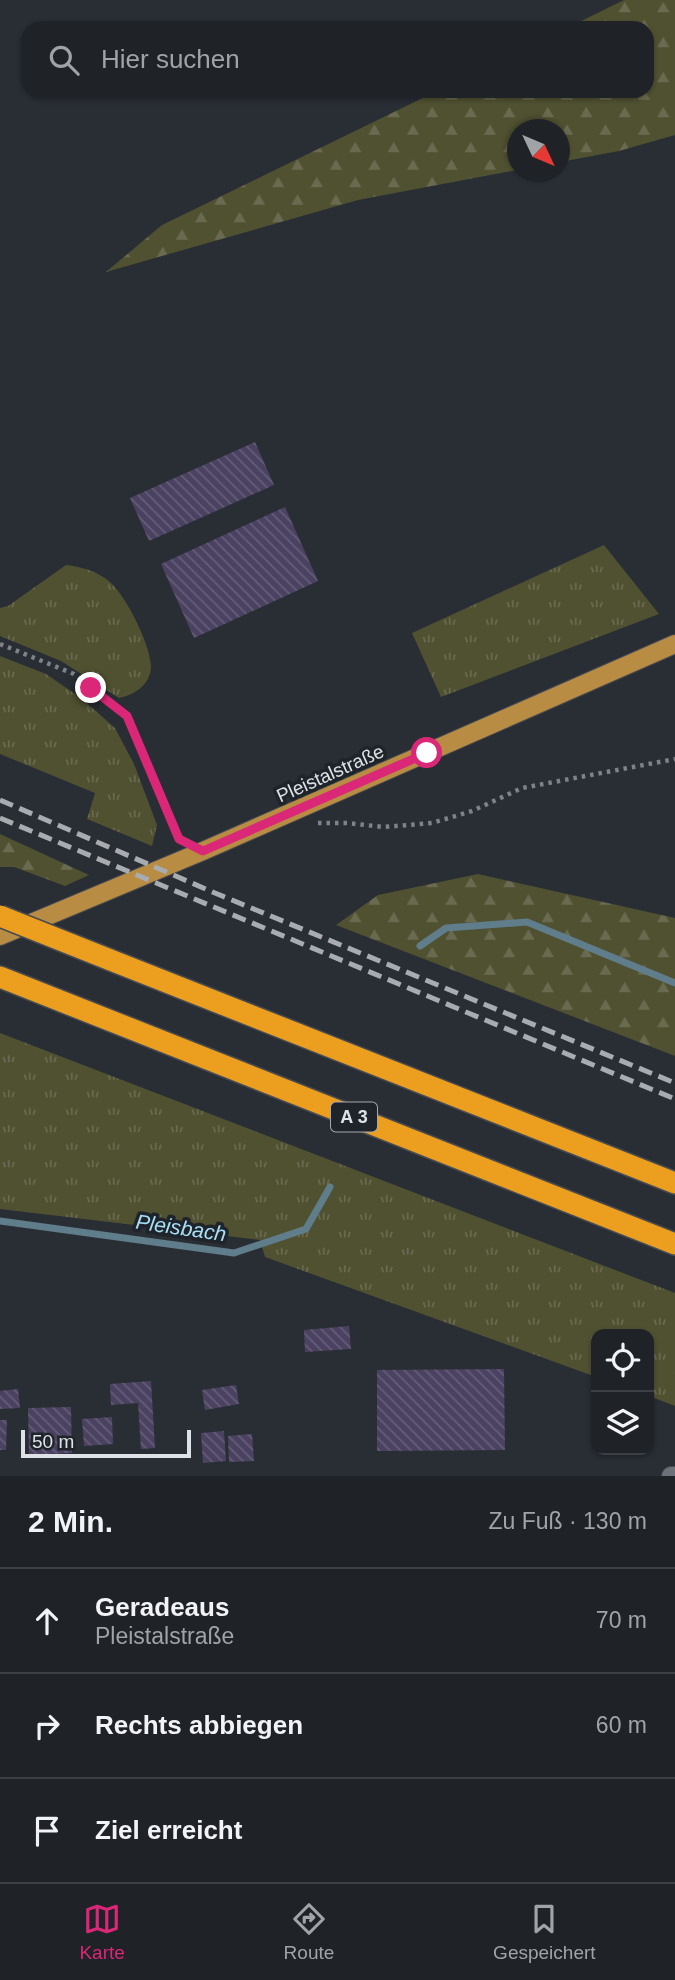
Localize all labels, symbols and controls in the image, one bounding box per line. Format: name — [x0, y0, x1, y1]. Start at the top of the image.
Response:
search box — [21, 21, 654, 98]
icon: search — [45, 41, 83, 79]
text: Hier suchen — [101, 44, 240, 74]
north arrow — [507, 119, 570, 182]
route end — [75, 672, 106, 703]
route start — [411, 737, 442, 768]
street label: Pleistalstraße — [273, 740, 387, 806]
road number: A 3 — [331, 1102, 377, 1132]
water label: Pleisbach — [134, 1210, 228, 1245]
map controls — [591, 1329, 654, 1455]
button: locate — [591, 1329, 654, 1392]
button: layers — [591, 1392, 654, 1455]
scale bar — [21, 1427, 191, 1459]
text: 50 m — [32, 1431, 74, 1452]
text: 2 Min. — [28, 1505, 113, 1538]
text: Zu Fuß · 130 m — [489, 1508, 647, 1534]
text: Geradeaus — [95, 1592, 229, 1622]
icon: ahead — [28, 1602, 66, 1640]
text: 70 m — [596, 1607, 647, 1633]
text: Pleistalstraße — [95, 1623, 234, 1649]
icon: right — [28, 1707, 66, 1745]
text: Rechts abbiegen — [95, 1710, 303, 1740]
text: 60 m — [596, 1712, 647, 1738]
icon: arrive — [28, 1812, 66, 1850]
text: Ziel erreicht — [95, 1815, 242, 1845]
tab: Karte — [79, 1900, 125, 1964]
tab: Route — [284, 1900, 334, 1964]
tab: Gespeichert — [493, 1900, 596, 1964]

